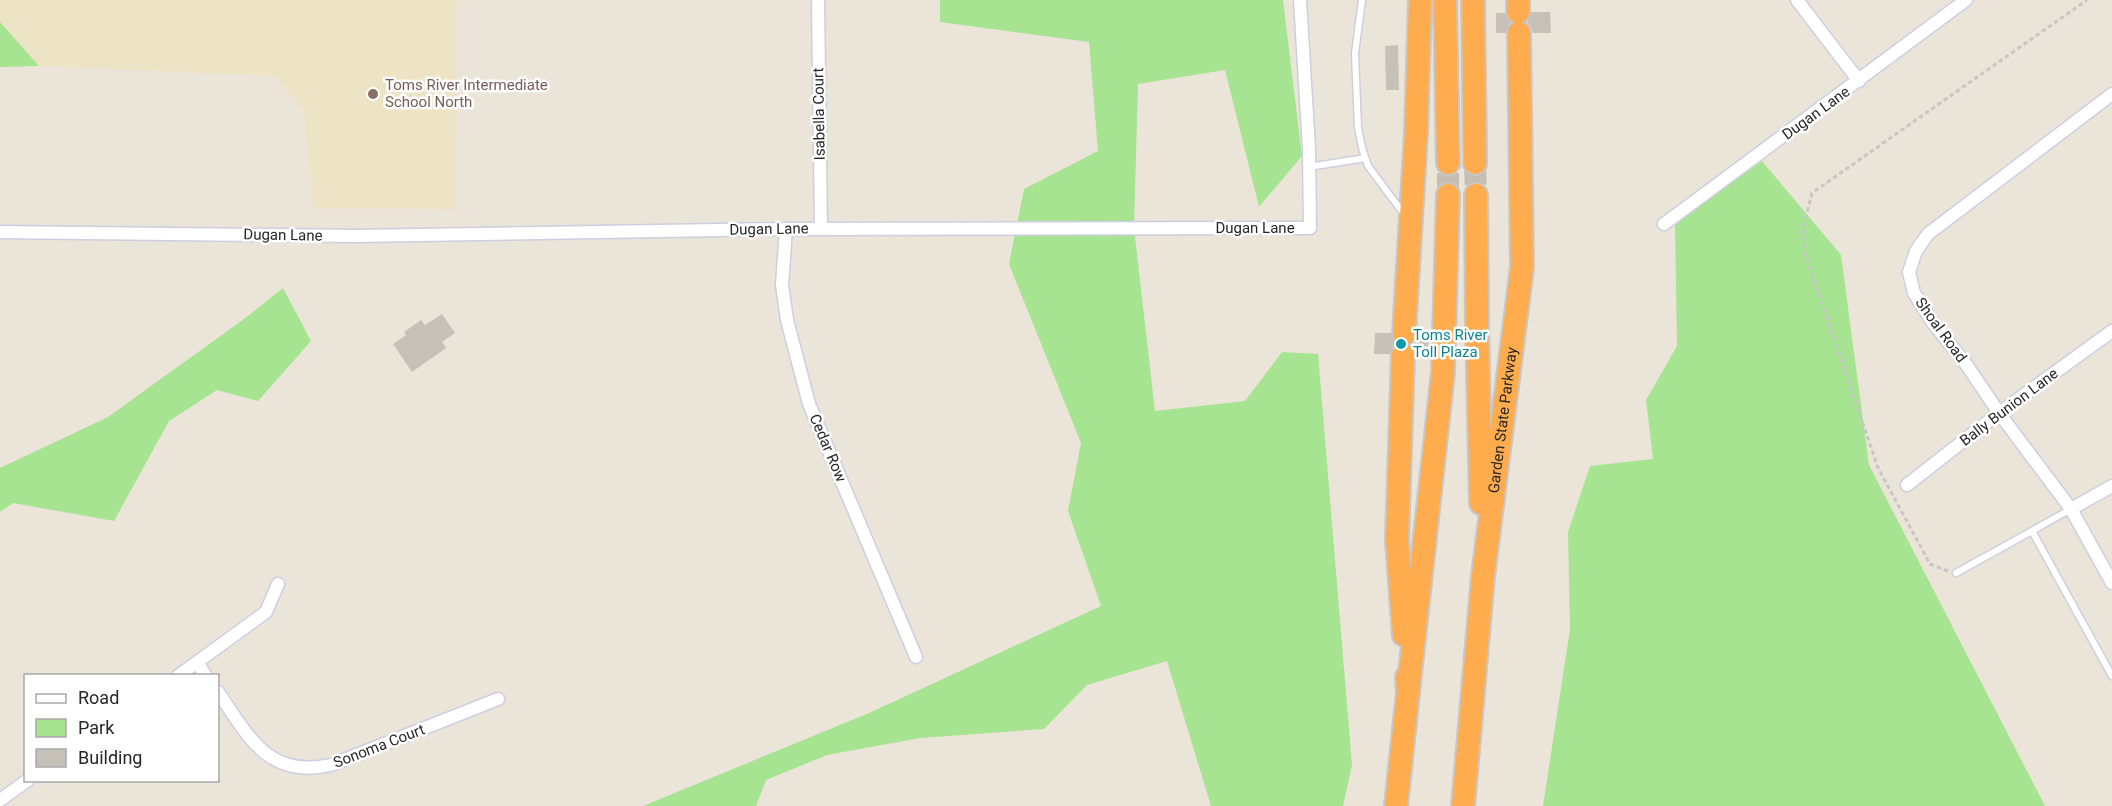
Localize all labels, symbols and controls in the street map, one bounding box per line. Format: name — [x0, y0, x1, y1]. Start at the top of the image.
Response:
street label: Isabella Court — [809, 68, 829, 160]
place label: Toms River Intermediate School North — [385, 76, 548, 111]
street label: Dugan Lane — [1779, 82, 1853, 144]
marker: Toms River Intermediate School North — [366, 87, 380, 101]
street label: Dugan Lane — [729, 219, 809, 239]
street label: Dugan Lane — [1215, 219, 1295, 237]
street label: Dugan Lane — [243, 225, 323, 245]
street label: Shoal Road — [1911, 294, 1971, 366]
place label: Toms River Toll Plaza — [1413, 326, 1488, 361]
marker: Toms River Toll Plaza — [1394, 337, 1408, 351]
street label: Garden State Parkway — [1485, 346, 1521, 494]
street label: Bally Bunion Lane — [1956, 364, 2062, 450]
street label: Cedar Row — [806, 411, 850, 485]
legend — [24, 674, 219, 782]
text: Road — [78, 687, 119, 708]
text: Park — [78, 717, 115, 738]
street label: Sonoma Court — [331, 720, 427, 772]
text: Building — [78, 747, 142, 768]

